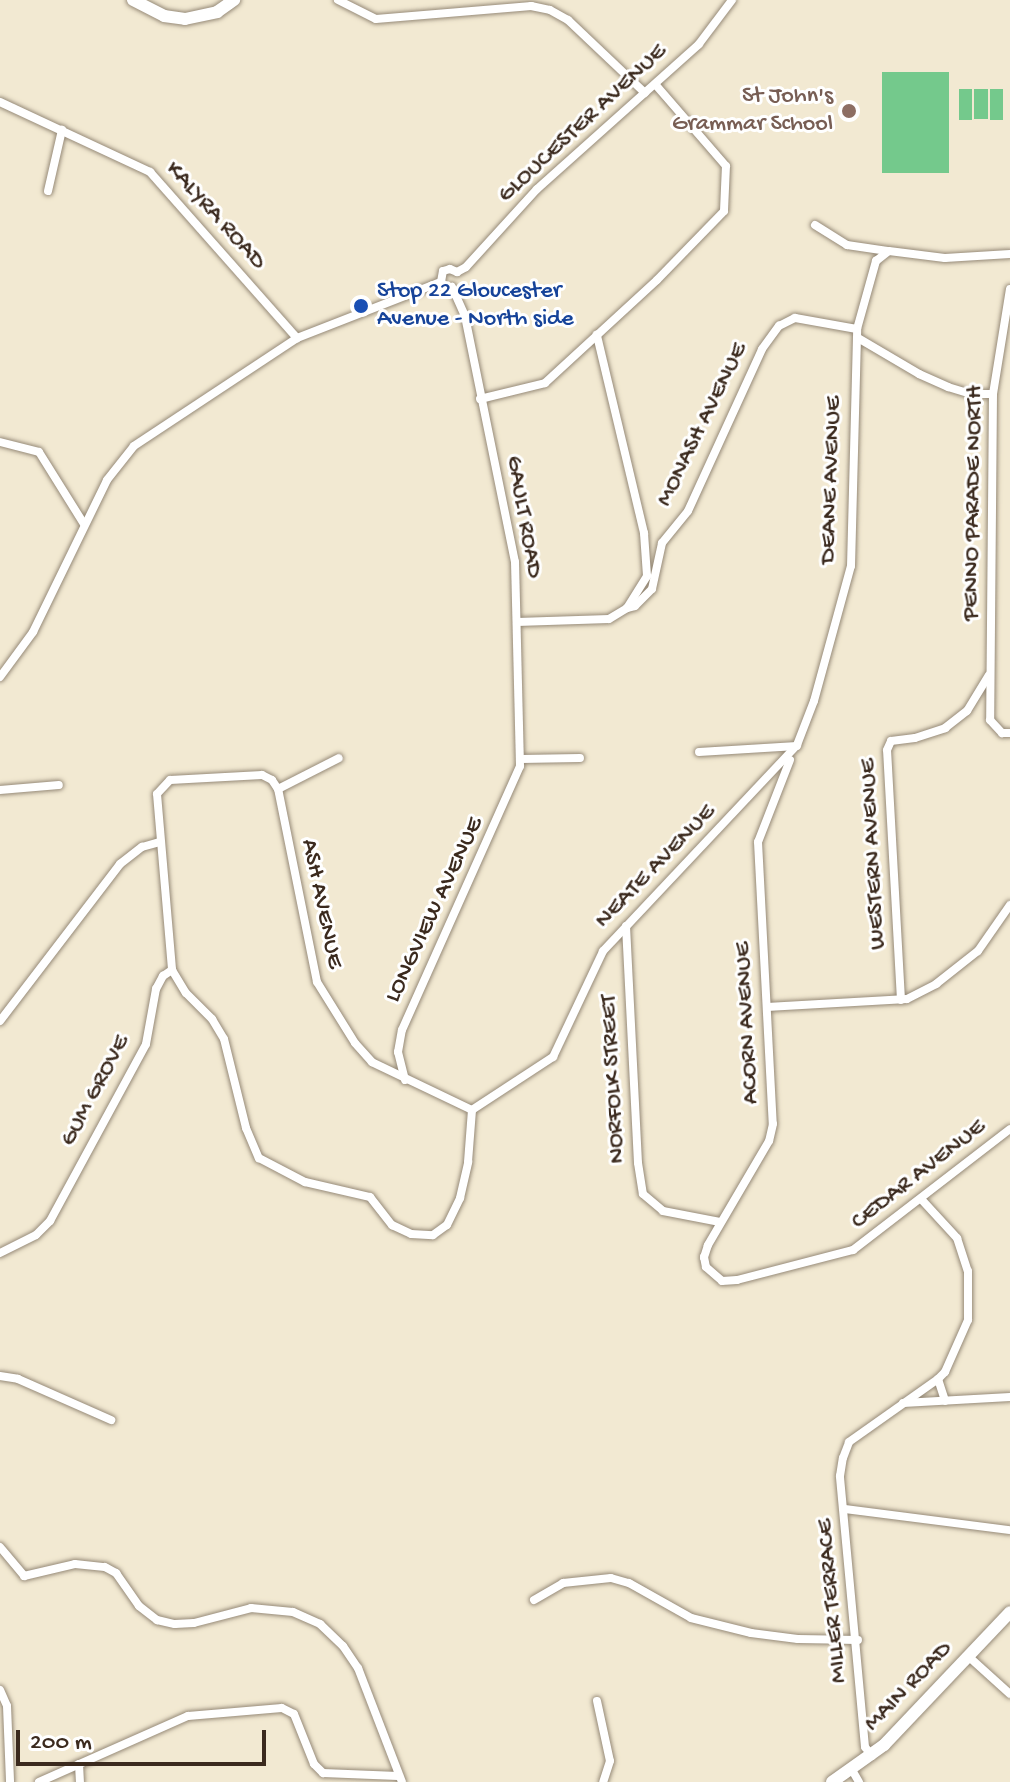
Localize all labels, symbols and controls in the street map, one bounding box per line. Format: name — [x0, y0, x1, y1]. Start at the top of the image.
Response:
street label: GLOUCESTER AVENUE — [492, 38, 674, 210]
place label: St John's Grammar School — [672, 83, 833, 139]
marker: St John's Grammar School — [840, 102, 858, 120]
street label: KALYRA ROAD — [159, 156, 271, 276]
place label: Stop 22 Gloucester Avenue - North side — [377, 278, 574, 334]
marker: Stop 22 Gloucester Avenue - North side — [352, 297, 370, 315]
street label: MONASH AVENUE — [651, 339, 755, 511]
street label: PENNO PARADE NORTH — [958, 385, 990, 621]
street label: DEANE AVENUE — [815, 396, 849, 564]
street label: GAULT ROAD — [498, 454, 548, 580]
street label: WESTERN AVENUE — [855, 758, 893, 950]
street label: NEATE AVENUE — [590, 799, 722, 935]
street label: LONGVIEW AVENUE — [379, 813, 491, 1007]
street label: ASH AVENUE — [293, 837, 349, 971]
street label: ACORN AVENUE — [729, 941, 767, 1105]
street label: NORFOLK STREET — [595, 994, 633, 1164]
street label: GUM GROVE — [55, 1030, 137, 1152]
street label: CEDAR AVENUE — [846, 1113, 992, 1237]
street label: MILLER TERRACE — [811, 1518, 855, 1684]
street label: MAIN ROAD — [859, 1636, 959, 1738]
scale bar — [20, 1714, 270, 1764]
text: 200 m — [30, 1729, 92, 1758]

